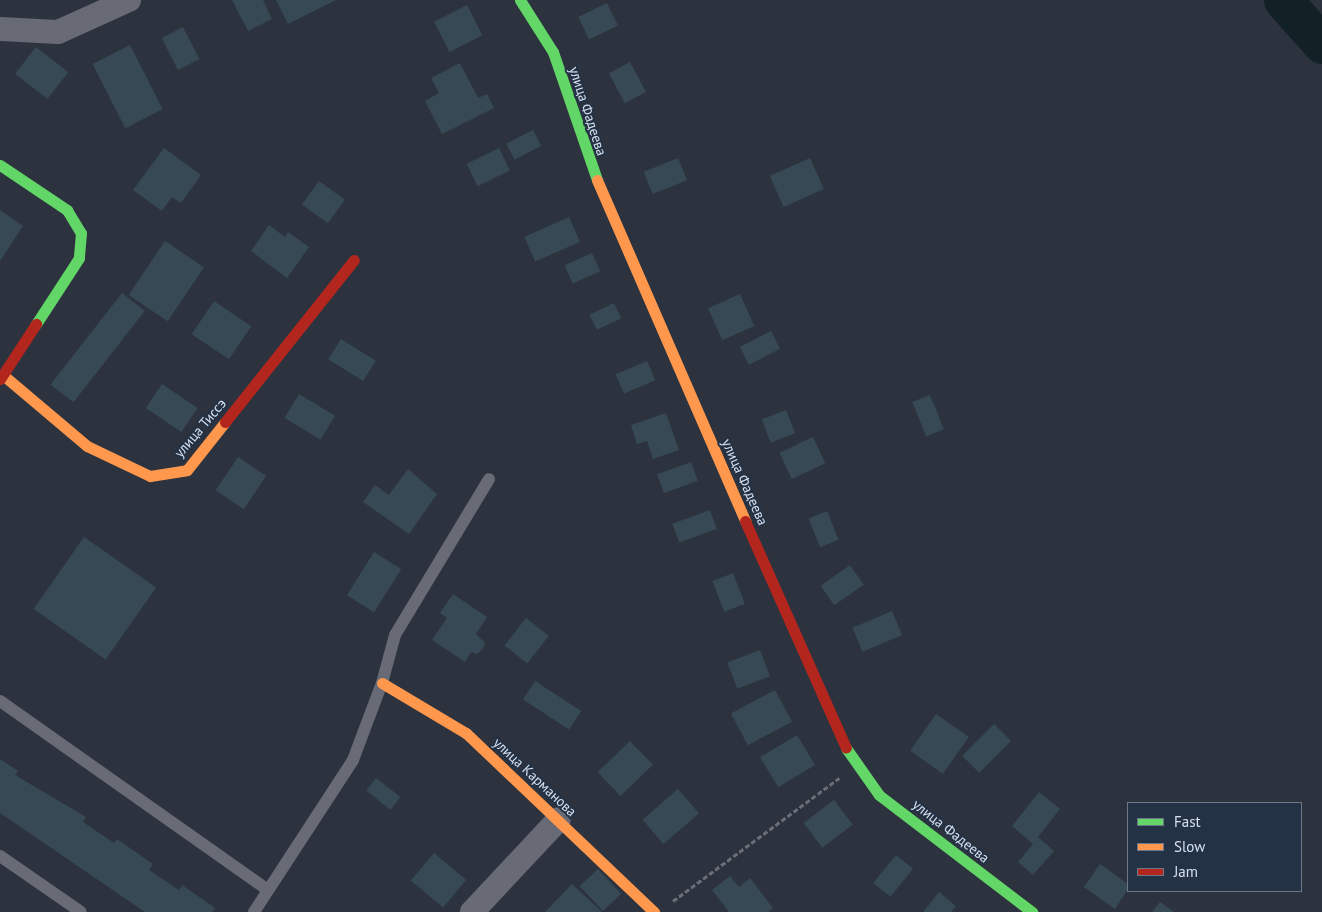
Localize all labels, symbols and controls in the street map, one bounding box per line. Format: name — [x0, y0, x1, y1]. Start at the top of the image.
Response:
street label: улица Фадеева — [566, 64, 610, 158]
street label: улица Тиссэ — [170, 395, 230, 461]
street label: улица Фадеева — [718, 436, 772, 528]
street label: улица Карманова — [490, 734, 580, 820]
street label: улица Фадеева — [909, 796, 993, 866]
legend — [1127, 802, 1302, 892]
text: Fast — [1174, 812, 1201, 831]
text: Slow — [1174, 837, 1205, 856]
text: Jam — [1174, 862, 1198, 881]

